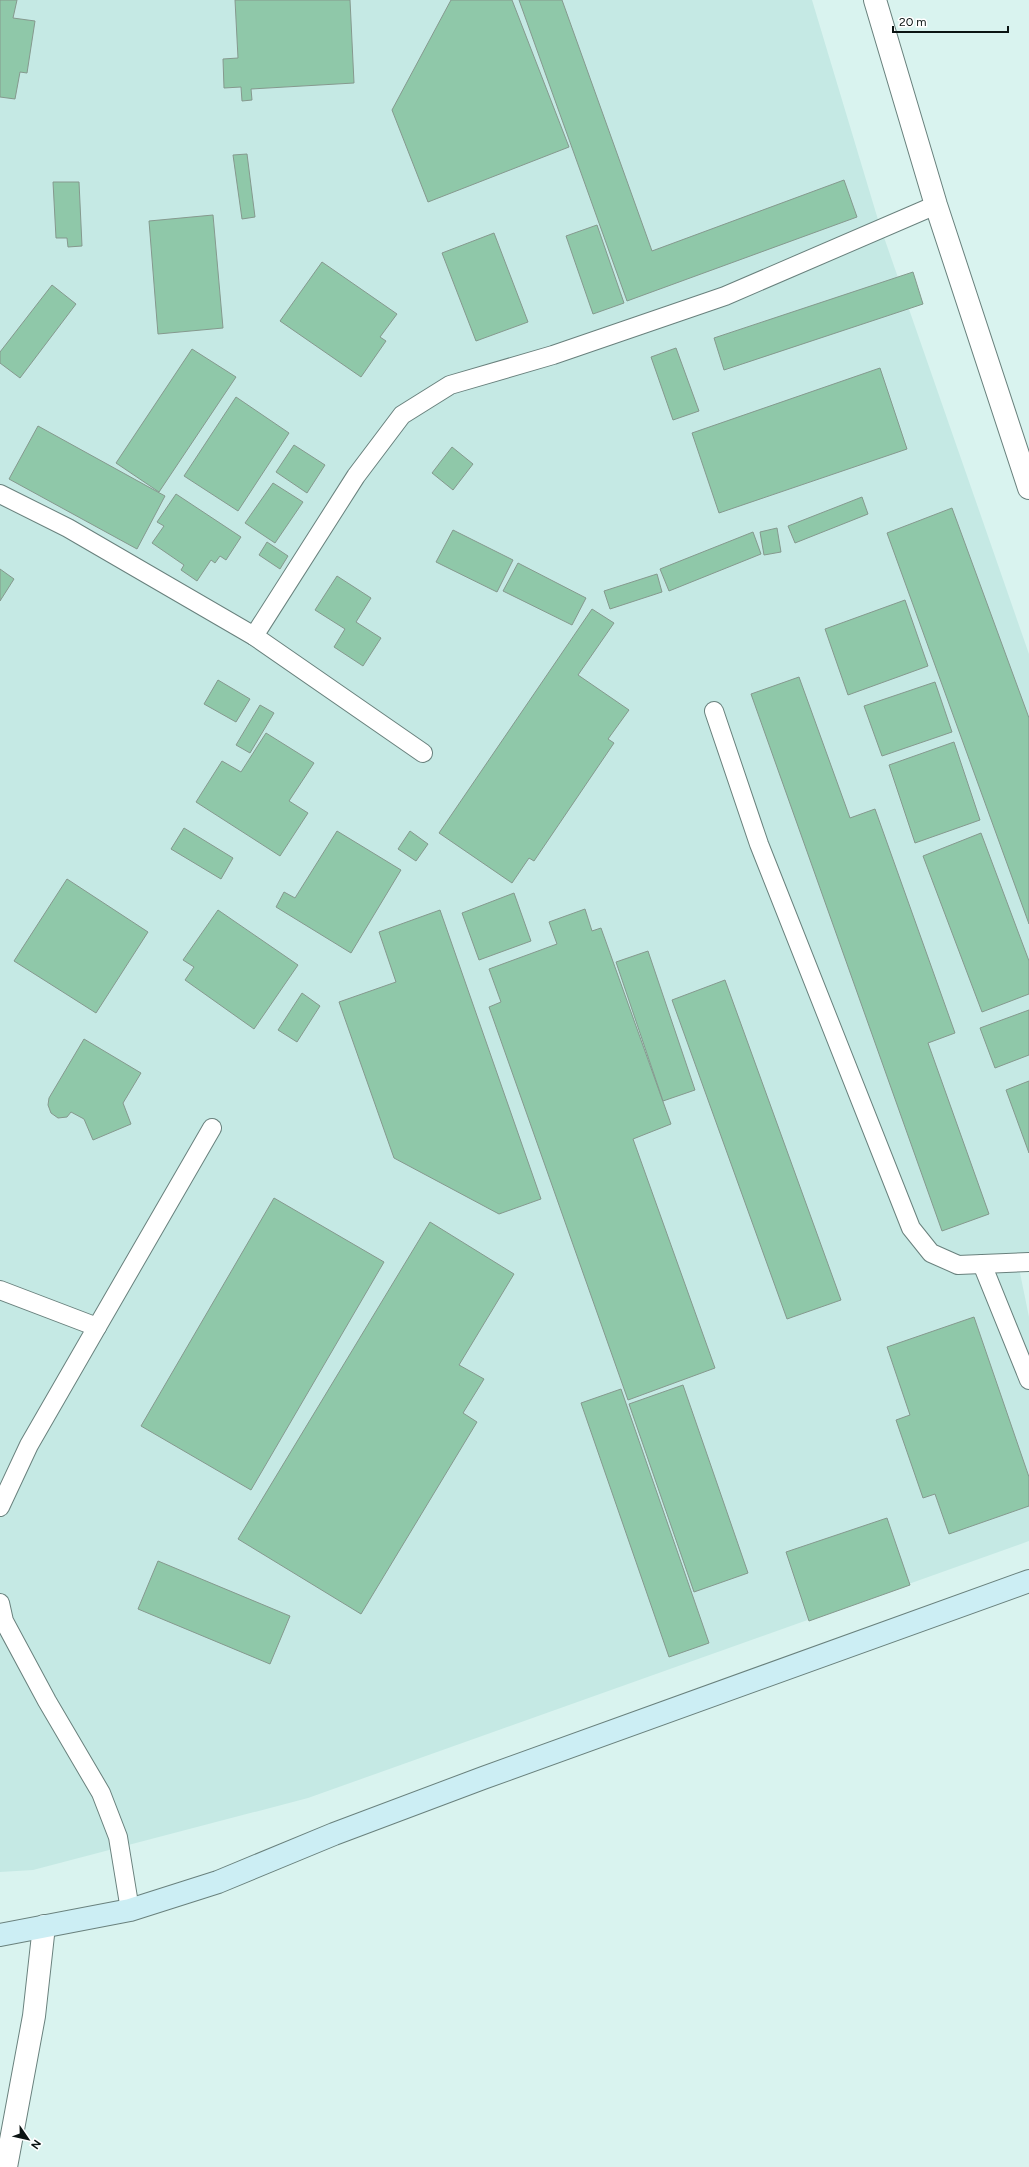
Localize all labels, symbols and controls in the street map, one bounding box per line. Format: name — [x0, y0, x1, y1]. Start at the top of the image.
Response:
scale bar — [893, 8, 1008, 34]
text: 20 m — [899, 15, 927, 29]
north arrow — [8, 2119, 48, 2159]
text: N — [28, 2137, 44, 2151]

